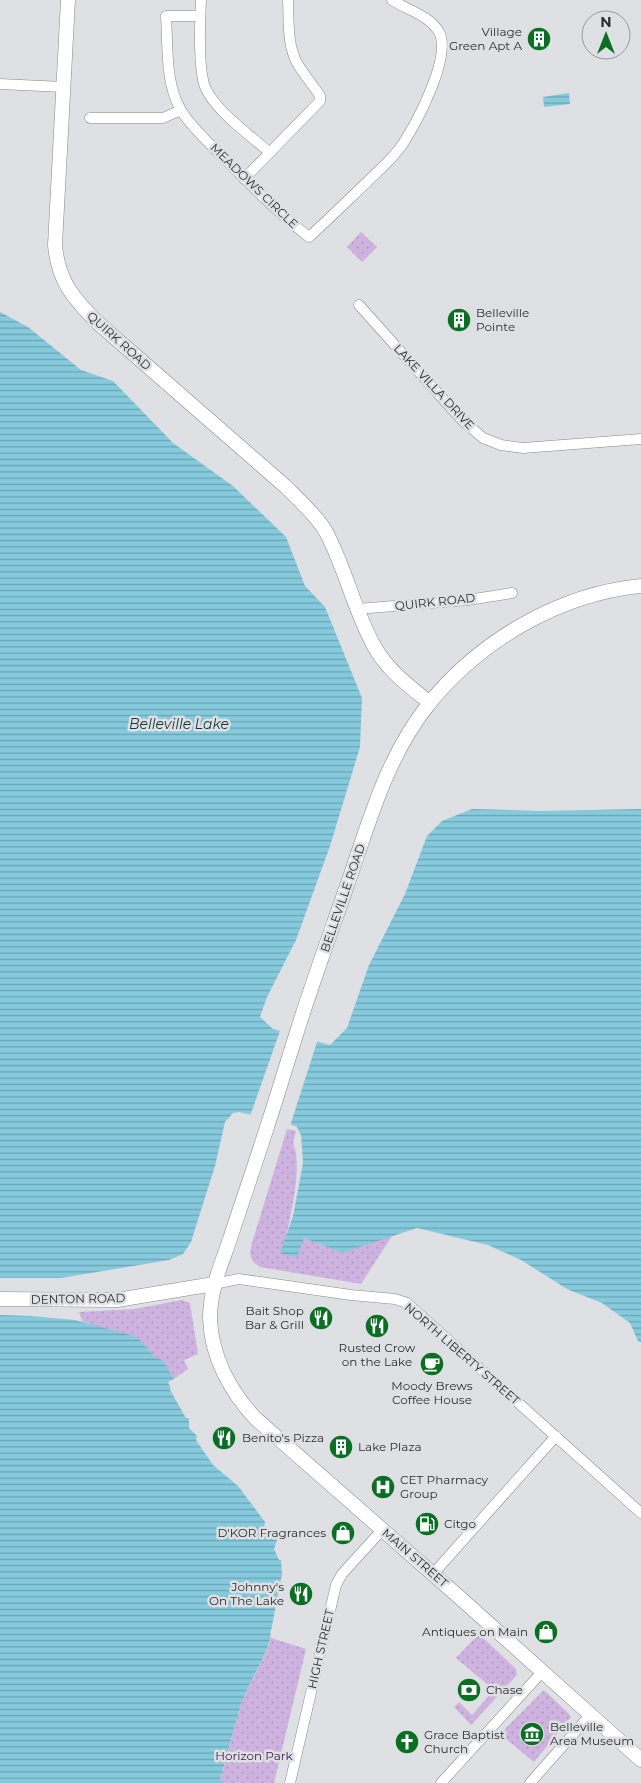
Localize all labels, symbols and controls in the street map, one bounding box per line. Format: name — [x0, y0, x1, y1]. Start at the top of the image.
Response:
north arrow — [581, 10, 631, 60]
text: N — [600, 13, 612, 31]
place label: Village Green Apt A — [449, 24, 522, 53]
building icon: Village Green Apt A — [526, 26, 552, 52]
street label: MEADOWS CIRCLE — [207, 140, 301, 231]
place label: Belleville Pointe — [476, 305, 529, 334]
building icon: Belleville Pointe — [446, 307, 472, 333]
street label: QUIRK ROAD — [84, 308, 154, 373]
street label: LAKE VILLA DRIVE — [391, 341, 478, 432]
street label: QUIRK ROAD — [394, 590, 476, 613]
water label: Belleville Lake — [129, 715, 229, 733]
street label: BELLEVILLE ROAD — [317, 842, 368, 954]
street label: DENTON ROAD — [31, 1290, 125, 1307]
street label: NORTH LIBERTY STREET — [402, 1299, 523, 1408]
place label: Bait Shop Bar & Grill — [245, 1303, 304, 1332]
restaurant icon: Bait Shop Bar & Grill — [308, 1305, 334, 1331]
restaurant icon: Rusted Crow on the Lake — [364, 1313, 390, 1339]
place label: Rusted Crow on the Lake — [339, 1340, 416, 1369]
cafe icon: Moody Brews Coffee House — [419, 1351, 445, 1377]
place label: Moody Brews Coffee House — [391, 1378, 473, 1407]
restaurant icon: Benito's Pizza — [211, 1425, 237, 1451]
place label: Benito's Pizza — [242, 1430, 324, 1445]
building icon: Lake Plaza — [328, 1434, 354, 1460]
place label: Lake Plaza — [358, 1439, 422, 1454]
place label: CET Pharmacy Group — [400, 1472, 489, 1501]
hospital icon: CET Pharmacy Group — [370, 1474, 396, 1500]
fuel station icon: Citgo — [414, 1511, 440, 1537]
place label: Citgo — [444, 1516, 476, 1531]
shop icon: D'KOR Fragrances — [330, 1520, 356, 1546]
place label: D'KOR Fragrances — [218, 1525, 326, 1540]
street label: MAIN STREET — [379, 1525, 451, 1590]
place label: Johnny's On The Lake — [209, 1579, 284, 1608]
restaurant icon: Johnny's On The Lake — [288, 1581, 314, 1607]
street label: HIGH STREET — [304, 1607, 337, 1690]
shop icon: Antiques on Main — [533, 1619, 559, 1645]
place label: Antiques on Main — [422, 1624, 528, 1639]
bank icon: Chase — [456, 1677, 482, 1703]
place label: Chase — [486, 1682, 523, 1697]
place label: Belleville Area Museum — [550, 1719, 634, 1748]
museum icon: Belleville Area Museum — [519, 1721, 545, 1747]
place label: Grace Baptist Church — [424, 1727, 505, 1756]
church icon: Grace Baptist Church — [394, 1729, 420, 1755]
park label: Horizon Park — [215, 1748, 294, 1763]

